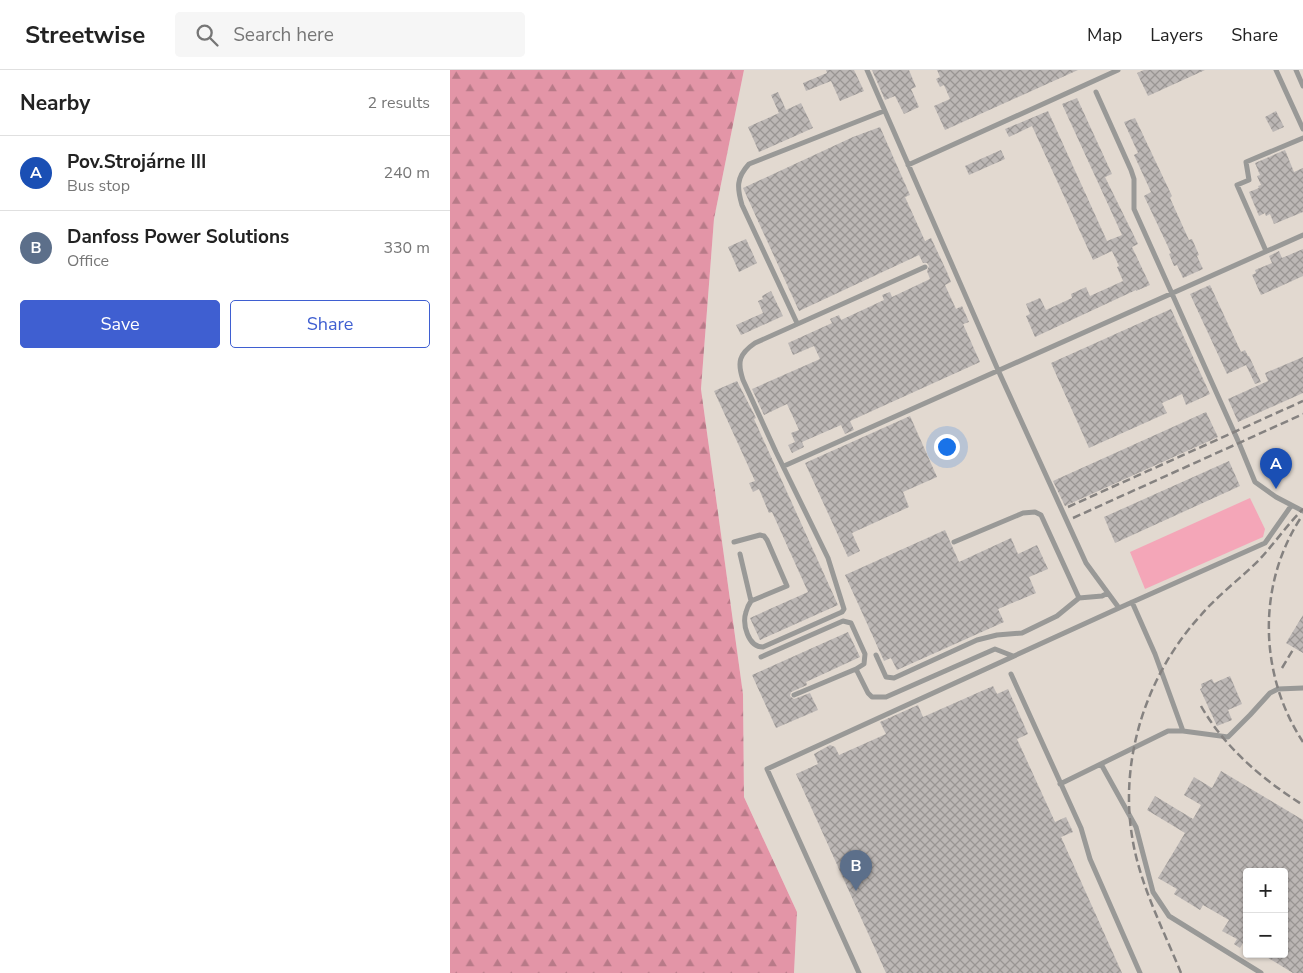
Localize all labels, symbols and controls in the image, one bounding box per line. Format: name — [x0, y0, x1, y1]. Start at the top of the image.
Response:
search box — [175, 12, 525, 57]
text: Streetwise — [25, 19, 145, 51]
icon: search — [193, 21, 221, 49]
text: Search here — [233, 22, 334, 48]
text: Map — [1087, 23, 1122, 47]
text: Layers — [1150, 23, 1203, 47]
text: Share — [1231, 23, 1278, 47]
text: Nearby — [20, 89, 90, 117]
text: 2 results — [368, 92, 430, 114]
text: Pov.Strojárne III — [67, 149, 206, 175]
text: A — [30, 162, 42, 184]
text: 240 m — [383, 162, 430, 184]
text: Bus stop — [67, 175, 130, 197]
text: Danfoss Power Solutions — [67, 224, 289, 250]
text: B — [30, 237, 42, 259]
text: 330 m — [383, 237, 430, 259]
text: Office — [67, 250, 109, 272]
button: Save — [20, 300, 220, 348]
button: Share — [230, 300, 430, 348]
your location — [934, 434, 960, 460]
pin: A — [1260, 448, 1292, 489]
pin: B — [840, 850, 872, 891]
map controls — [1243, 868, 1288, 958]
button: + — [1243, 868, 1288, 913]
button: − — [1243, 913, 1288, 958]

